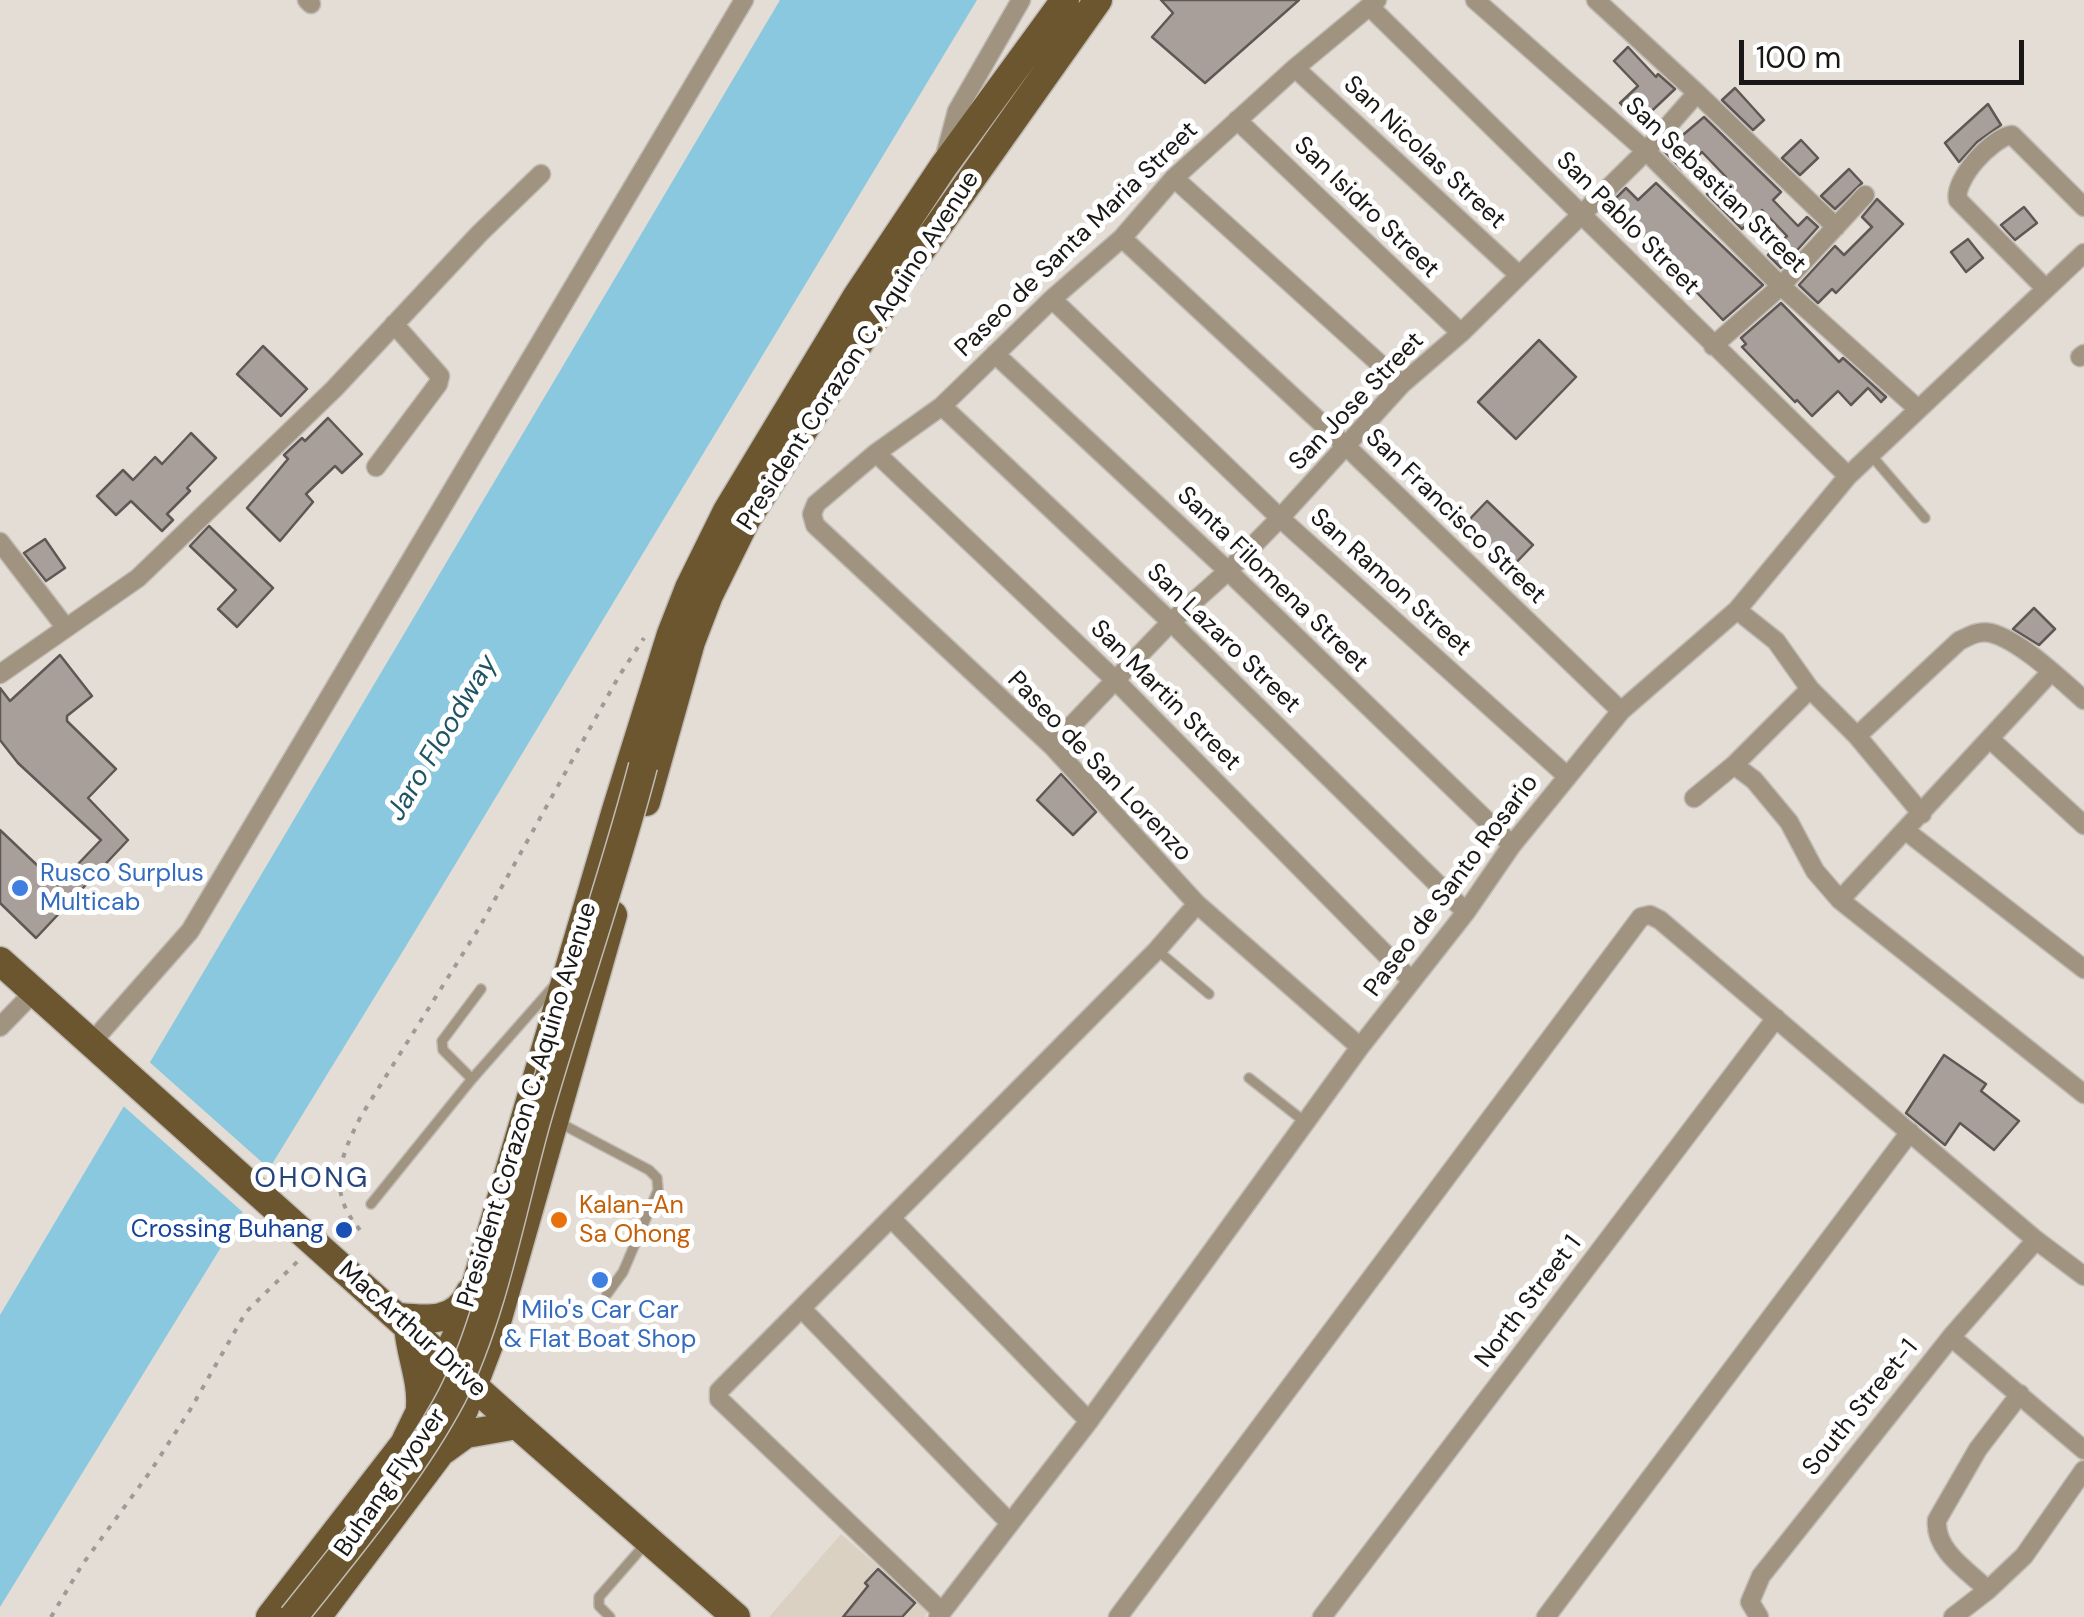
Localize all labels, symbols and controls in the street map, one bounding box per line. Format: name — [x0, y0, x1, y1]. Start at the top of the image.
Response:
scale bar — [1744, 20, 2029, 82]
text: 100 m — [1756, 38, 1841, 77]
street label: San Nicolas Street — [1337, 70, 1511, 236]
street label: San Sebastian Street — [1618, 92, 1812, 280]
street label: Paseo de Santa Maria Street — [949, 116, 1205, 364]
street label: San Isidro Street — [1287, 131, 1445, 285]
street label: San Pablo Street — [1549, 146, 1705, 302]
street label: President Corazon C. Aquino Avenue — [732, 166, 986, 536]
street label: San Jose Street — [1283, 327, 1431, 477]
street label: San Francisco Street — [1359, 423, 1551, 611]
street label: Santa Filomena Street — [1170, 481, 1374, 679]
street label: San Ramon Street — [1303, 503, 1477, 663]
street label: San Lazaro Street — [1140, 558, 1306, 720]
street label: San Martin Street — [1083, 614, 1247, 778]
water label: Jaro Floodway — [380, 649, 506, 827]
street label: Paseo de San Lorenzo — [1001, 666, 1197, 868]
street label: Paseo de Santo Rosario — [1359, 769, 1545, 1003]
place label: Rusco Surplus Multicab — [40, 859, 204, 918]
marker: Rusco Surplus Multicab — [9, 877, 31, 899]
street label: President Corazon C. Aquino Avenue — [452, 899, 604, 1311]
district label: OHONG — [254, 1163, 370, 1197]
place label: Kalan-An Sa Ohong — [579, 1191, 691, 1250]
marker: Kalan-An Sa Ohong — [548, 1209, 570, 1231]
place label: Crossing Buhang — [131, 1215, 324, 1245]
marker: Crossing Buhang — [333, 1219, 355, 1241]
street label: North Street 1 — [1470, 1230, 1588, 1374]
street label: MacArthur Drive — [332, 1256, 492, 1404]
marker: Milo's Car Car & Flat Boat Shop — [589, 1269, 611, 1291]
place label: Milo's Car Car & Flat Boat Shop — [504, 1296, 696, 1355]
street label: South Street-1 — [1797, 1334, 1925, 1482]
street label: Buhang Flyover — [329, 1403, 453, 1563]

